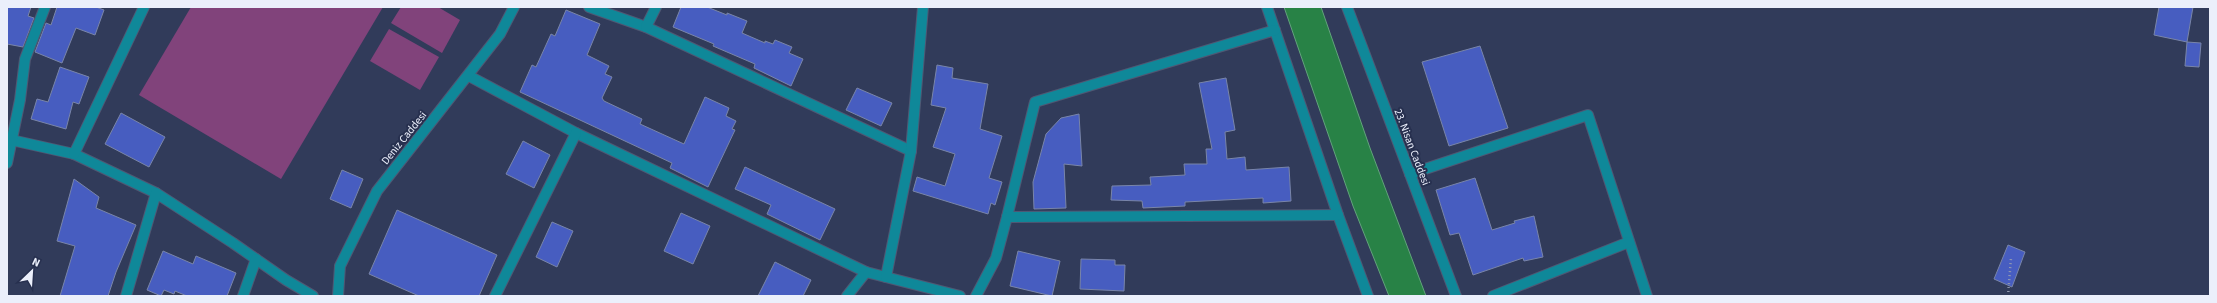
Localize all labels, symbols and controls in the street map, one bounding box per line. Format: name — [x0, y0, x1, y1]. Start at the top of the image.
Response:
street label: 23. Nisan Caddesi — [1391, 107, 1433, 187]
street label: Deniz Caddesi — [378, 108, 430, 168]
north arrow — [12, 251, 52, 291]
text: N — [30, 254, 43, 271]

